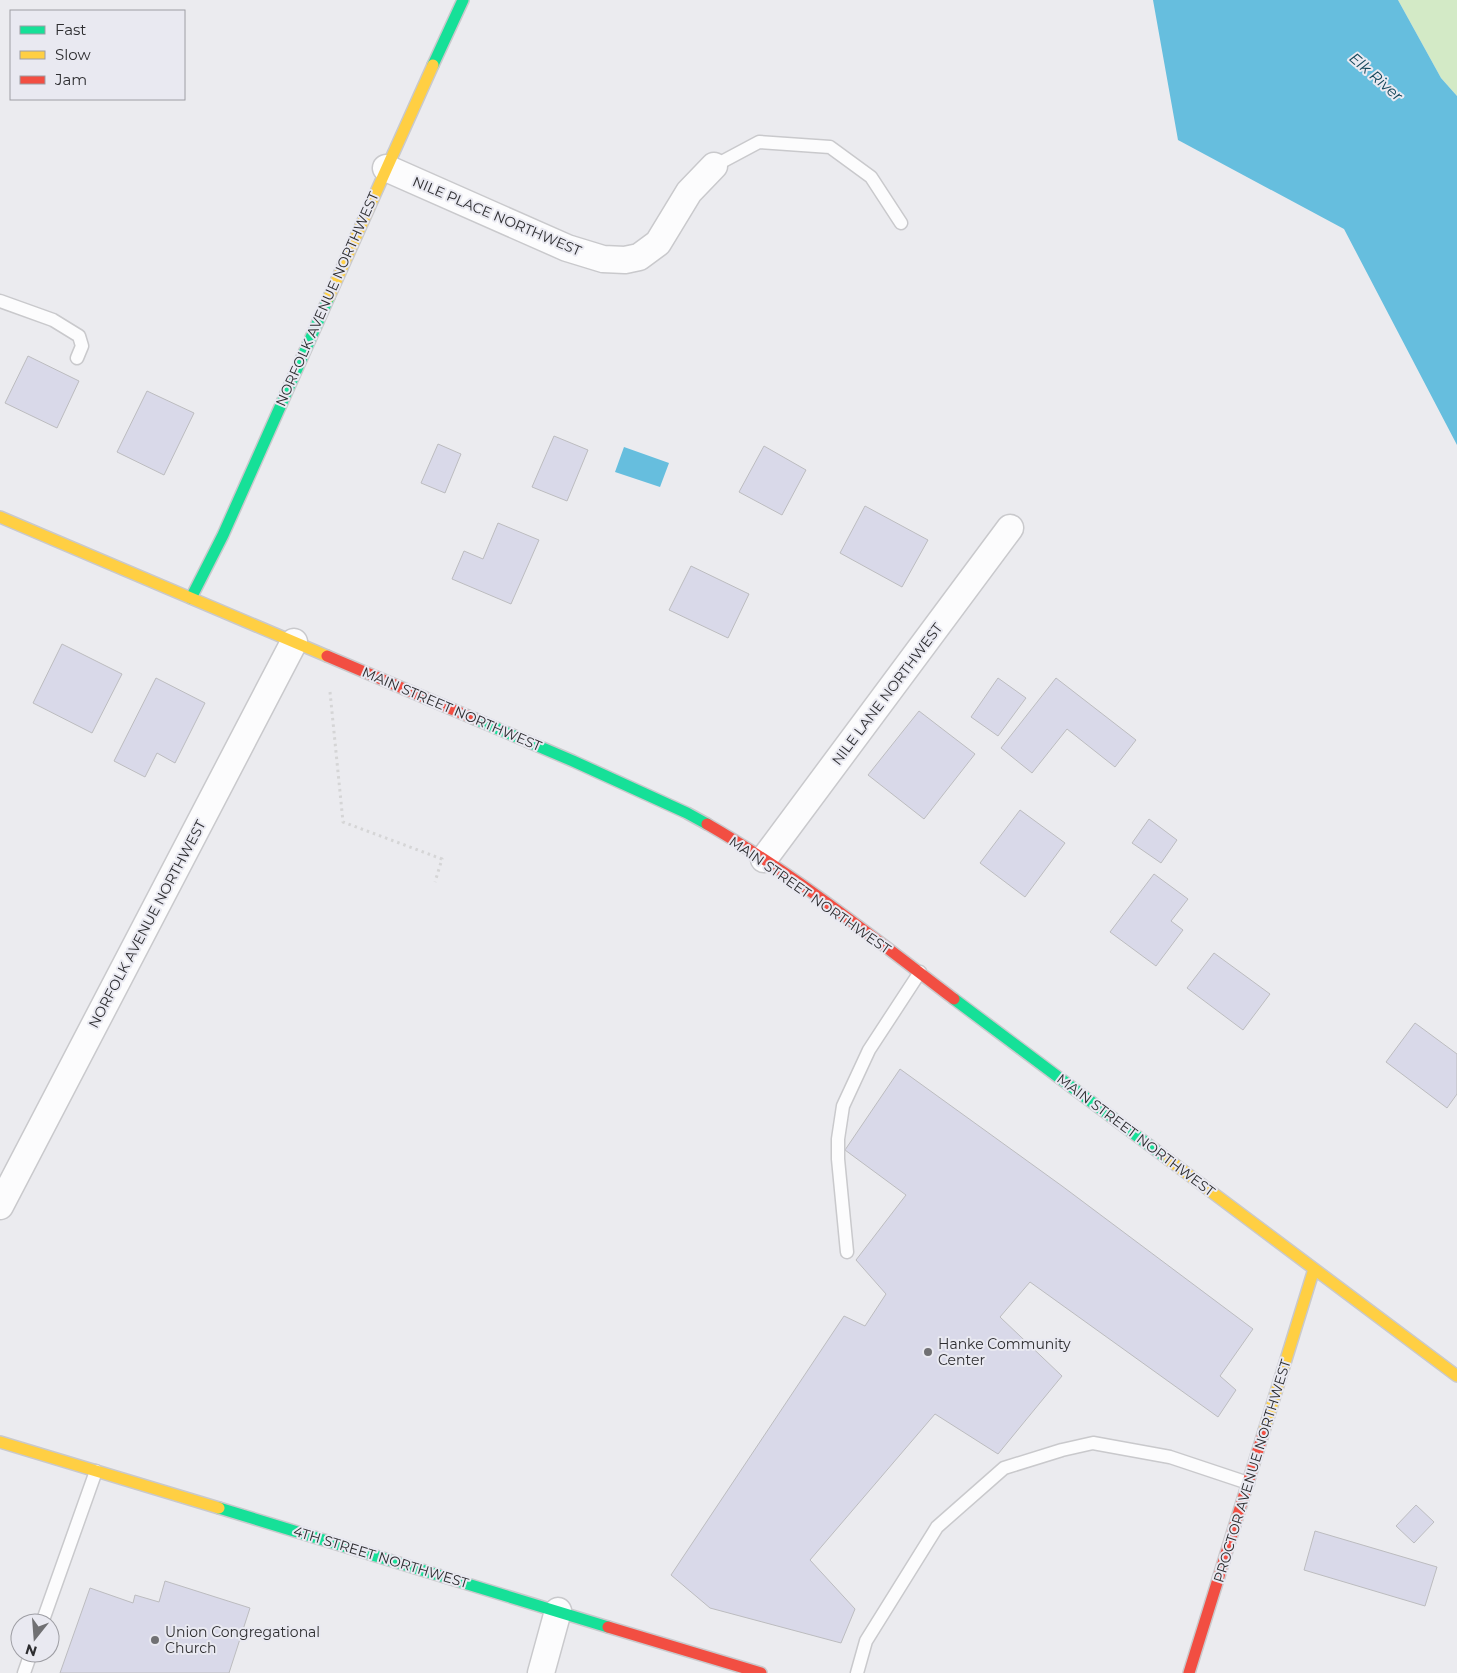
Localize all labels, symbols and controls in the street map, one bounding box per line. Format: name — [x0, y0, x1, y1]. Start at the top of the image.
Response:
legend — [10, 10, 185, 100]
text: Fast — [55, 20, 86, 39]
text: Slow — [55, 45, 91, 64]
water label: Elk River — [1346, 48, 1408, 106]
text: Jam — [54, 70, 87, 89]
street label: NILE PLACE NORTHWEST — [410, 172, 584, 260]
street label: NORFOLK AVENUE NORTHWEST — [271, 189, 383, 409]
street label: NILE LANE NORTHWEST — [828, 619, 946, 769]
street label: MAIN STREET NORTHWEST — [360, 663, 544, 755]
street label: NORFOLK AVENUE NORTHWEST — [84, 817, 210, 1031]
street label: MAIN STREET NORTHWEST — [726, 832, 894, 958]
street label: MAIN STREET NORTHWEST — [1053, 1070, 1219, 1200]
place label: Hanke Community Center — [938, 1335, 1071, 1369]
marker: Hanke Community Center — [922, 1346, 934, 1358]
street label: PROCTOR AVENUE NORTHWEST — [1209, 1357, 1295, 1585]
street label: 4TH STREET NORTHWEST — [291, 1522, 471, 1592]
north arrow — [10, 1613, 60, 1663]
place label: Union Congregational Church — [165, 1623, 320, 1657]
marker: Union Congregational Church — [149, 1634, 161, 1646]
text: N — [23, 1640, 39, 1661]

